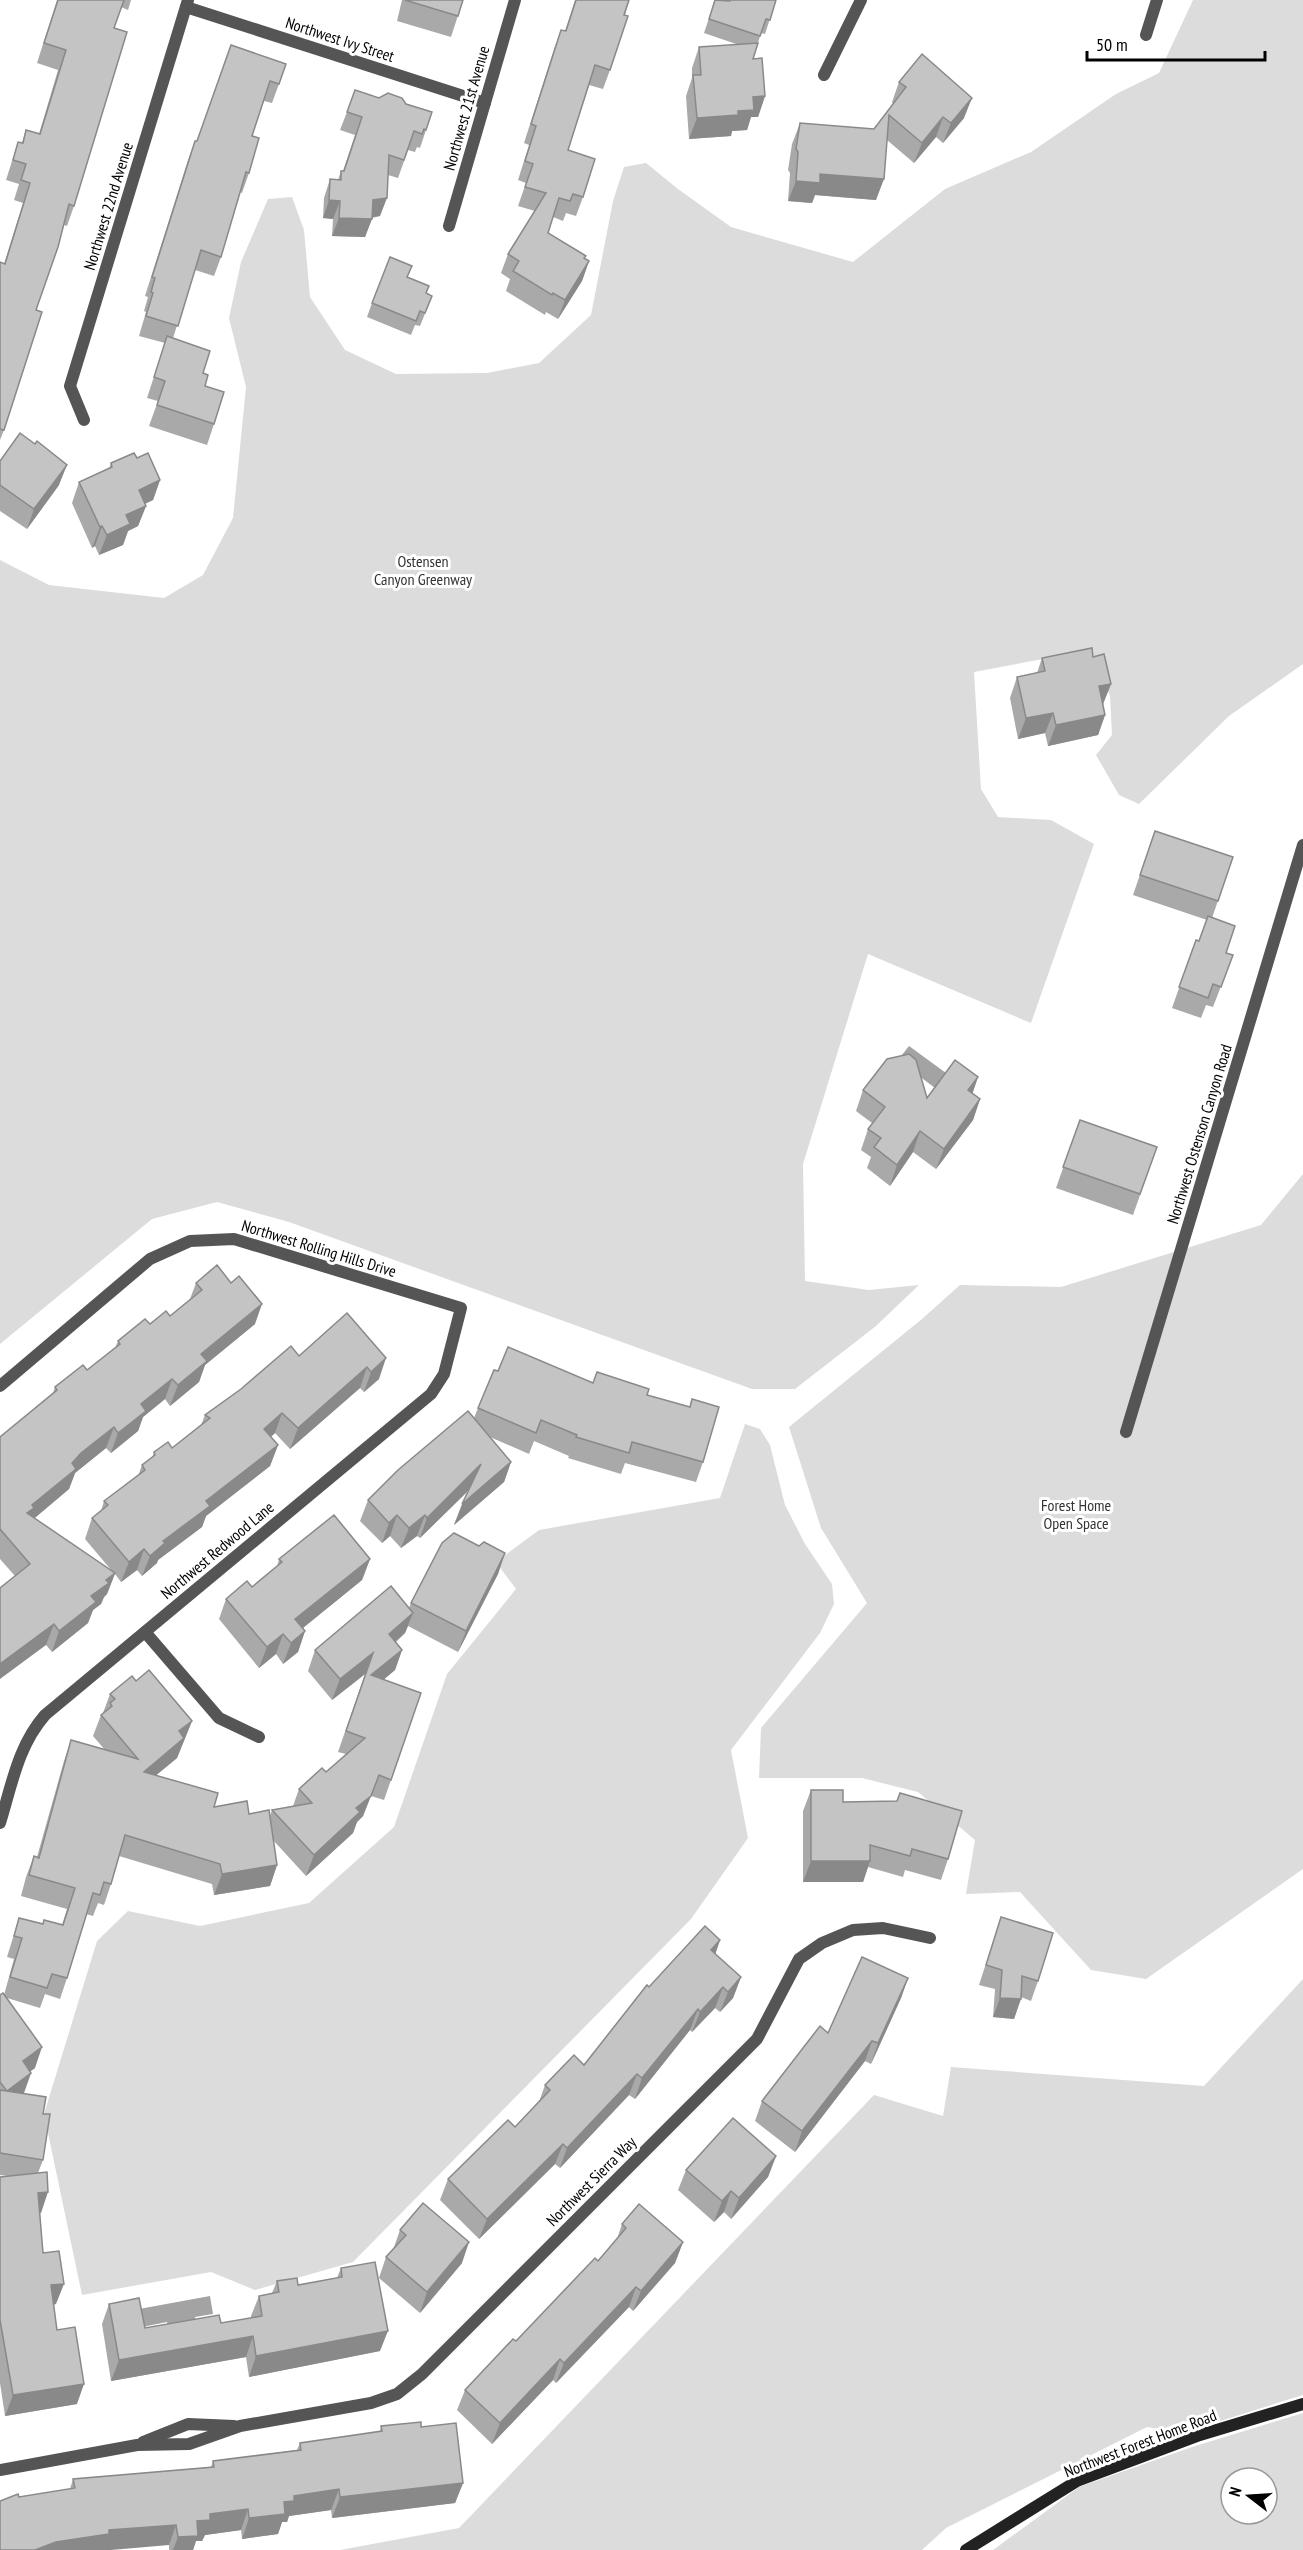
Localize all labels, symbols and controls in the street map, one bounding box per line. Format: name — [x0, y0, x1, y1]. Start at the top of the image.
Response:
street label: Northwest Ivy Street — [283, 12, 397, 66]
scale bar — [1087, 24, 1266, 62]
text: 50 m — [1096, 33, 1128, 56]
street label: Northwest 21st Avenue — [439, 43, 493, 173]
street label: Northwest 22nd Avenue — [79, 140, 137, 272]
park label: Ostensen Canyon Greenway — [374, 551, 472, 589]
street label: Northwest Ostenson Canyon Road — [1162, 1042, 1236, 1226]
street label: Northwest Rolling Hills Drive — [239, 1215, 399, 1281]
park label: Forest Home Open Space — [1041, 1495, 1111, 1533]
street label: Northwest Redwood Lane — [156, 1497, 278, 1603]
street label: Northwest Sierra Way — [542, 2132, 640, 2230]
street label: Northwest Forest Home Road — [1061, 2405, 1219, 2481]
north arrow — [1219, 2466, 1279, 2526]
text: N — [1224, 2485, 1245, 2499]

